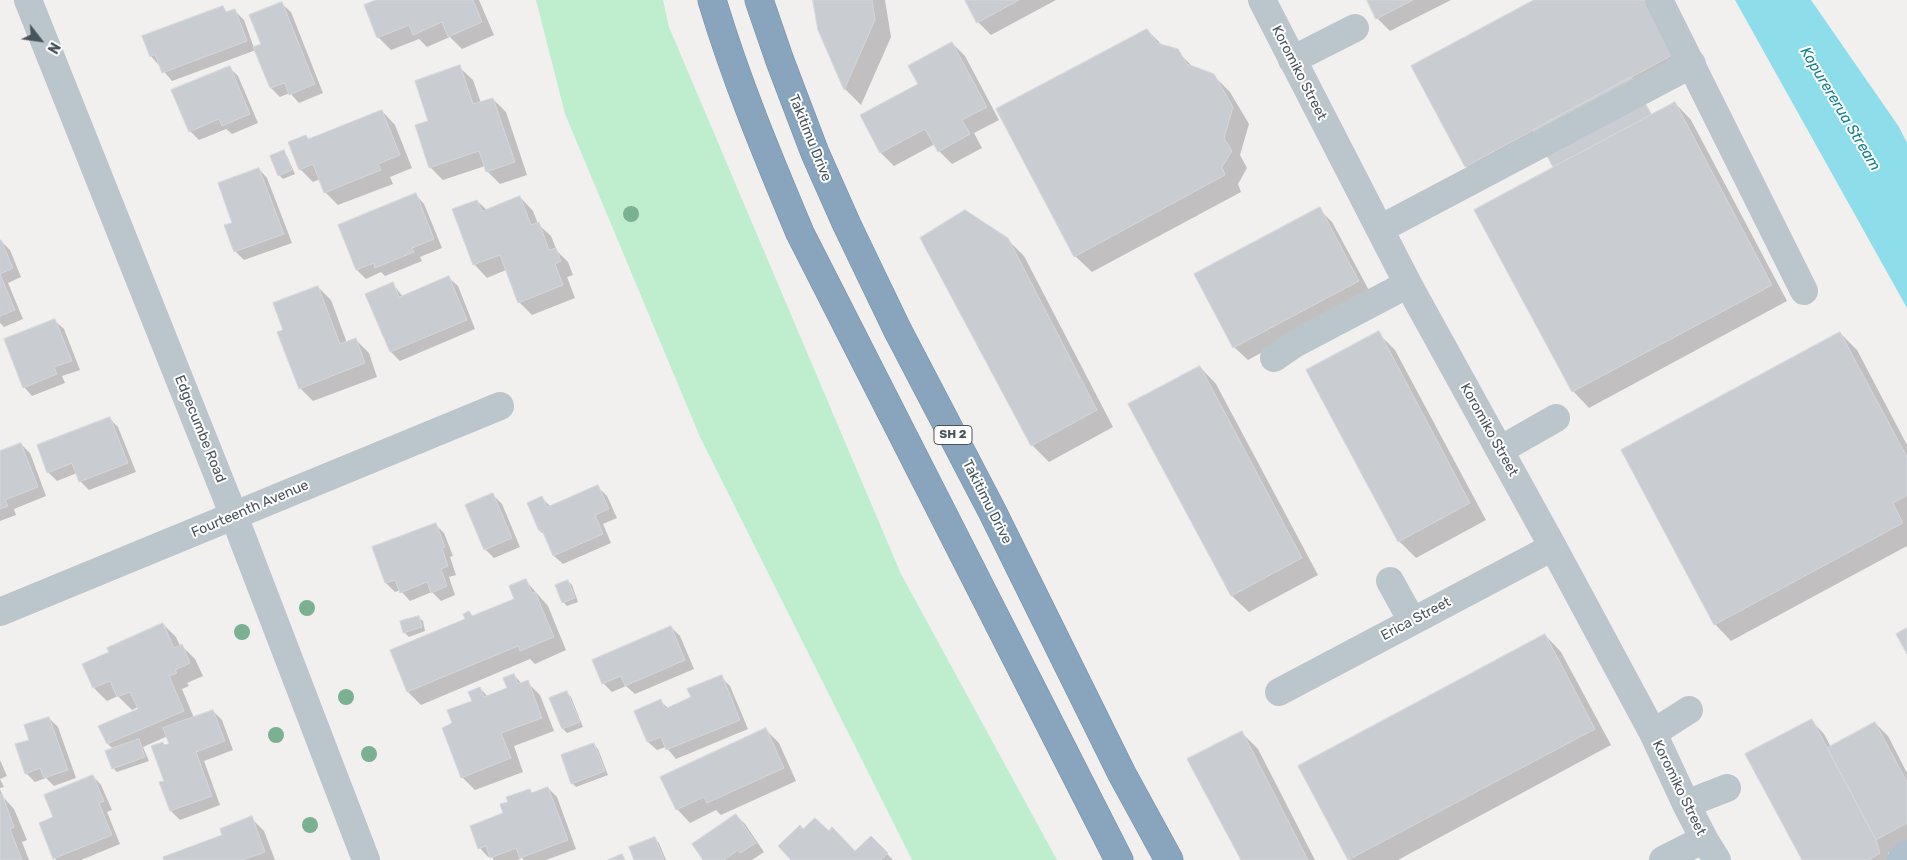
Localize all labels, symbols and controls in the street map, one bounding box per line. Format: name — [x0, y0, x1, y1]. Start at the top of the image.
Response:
north arrow — [15, 15, 65, 65]
street label: Koromiko Street — [1268, 23, 1330, 123]
text: N — [44, 39, 63, 56]
water label: Kopurererua Stream — [1796, 44, 1884, 174]
street label: Takitimu Drive — [785, 92, 835, 184]
street label: Edgecumbe Road — [171, 373, 229, 485]
street label: Koromiko Street — [1456, 380, 1522, 480]
road number: SH 2 — [934, 426, 972, 444]
street label: Takitimu Drive — [959, 457, 1015, 547]
street label: Fourteenth Avenue — [189, 477, 311, 541]
street label: Erica Street — [1378, 594, 1454, 644]
street label: Koromiko Street — [1649, 738, 1709, 838]

